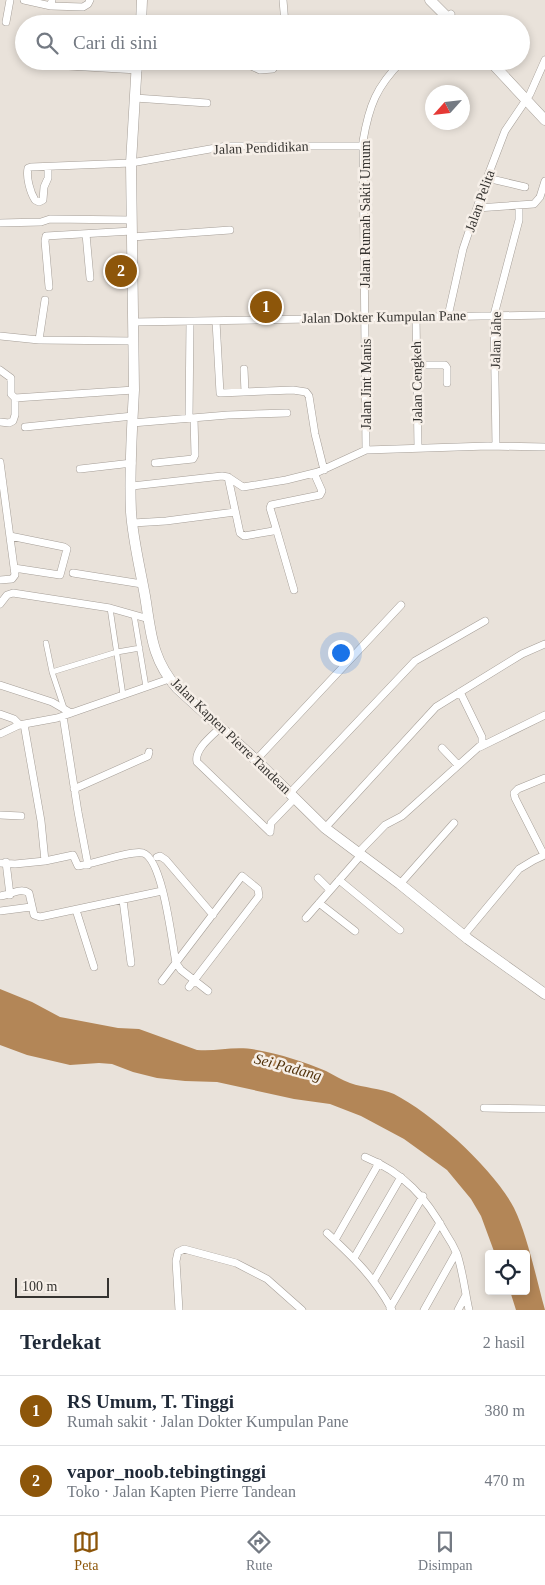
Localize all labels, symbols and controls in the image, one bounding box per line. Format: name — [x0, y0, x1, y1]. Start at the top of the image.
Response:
search box — [15, 15, 530, 70]
icon: search — [33, 29, 61, 57]
text: Cari di sini — [73, 32, 157, 53]
north arrow — [425, 85, 470, 130]
street label: Jalan Pendidikan — [213, 139, 309, 157]
street label: Jalan Rumah Sakit Umum — [358, 140, 373, 288]
street label: Jalan Pelita — [462, 167, 498, 234]
pin: 2 — [105, 252, 137, 290]
pin: 1 — [250, 288, 282, 326]
street label: Jalan Dokter Kumpulan Pane — [302, 308, 466, 326]
street label: Jalan Jahe — [488, 311, 504, 369]
street label: Jalan Jint Manis — [359, 339, 374, 430]
street label: Jalan Cengkeh — [409, 341, 425, 423]
your location — [328, 640, 354, 666]
street label: Jalan Kapten Pierre Tandean — [168, 675, 294, 797]
water label: Sei Padang — [253, 1050, 324, 1084]
map controls — [485, 1250, 530, 1295]
button: locate — [485, 1250, 530, 1295]
scale bar — [15, 1275, 109, 1298]
text: 100 m — [22, 1279, 57, 1294]
text: Terdekat — [20, 1330, 101, 1354]
text: 2 hasil — [483, 1334, 525, 1351]
text: RS Umum, T. Tinggi — [67, 1391, 234, 1412]
text: 1 — [32, 1402, 40, 1419]
text: 380 m — [485, 1402, 525, 1419]
text: Rumah sakit · Jalan Dokter Kumpulan Pane — [67, 1413, 349, 1430]
text: vapor_noob.tebingtinggi — [67, 1461, 266, 1482]
text: 2 — [32, 1472, 40, 1489]
text: 470 m — [485, 1472, 525, 1489]
text: Toko · Jalan Kapten Pierre Tandean — [67, 1483, 296, 1500]
tab: Peta — [72, 1528, 100, 1574]
tab: Rute — [245, 1528, 273, 1574]
tab: Disimpan — [418, 1528, 473, 1574]

